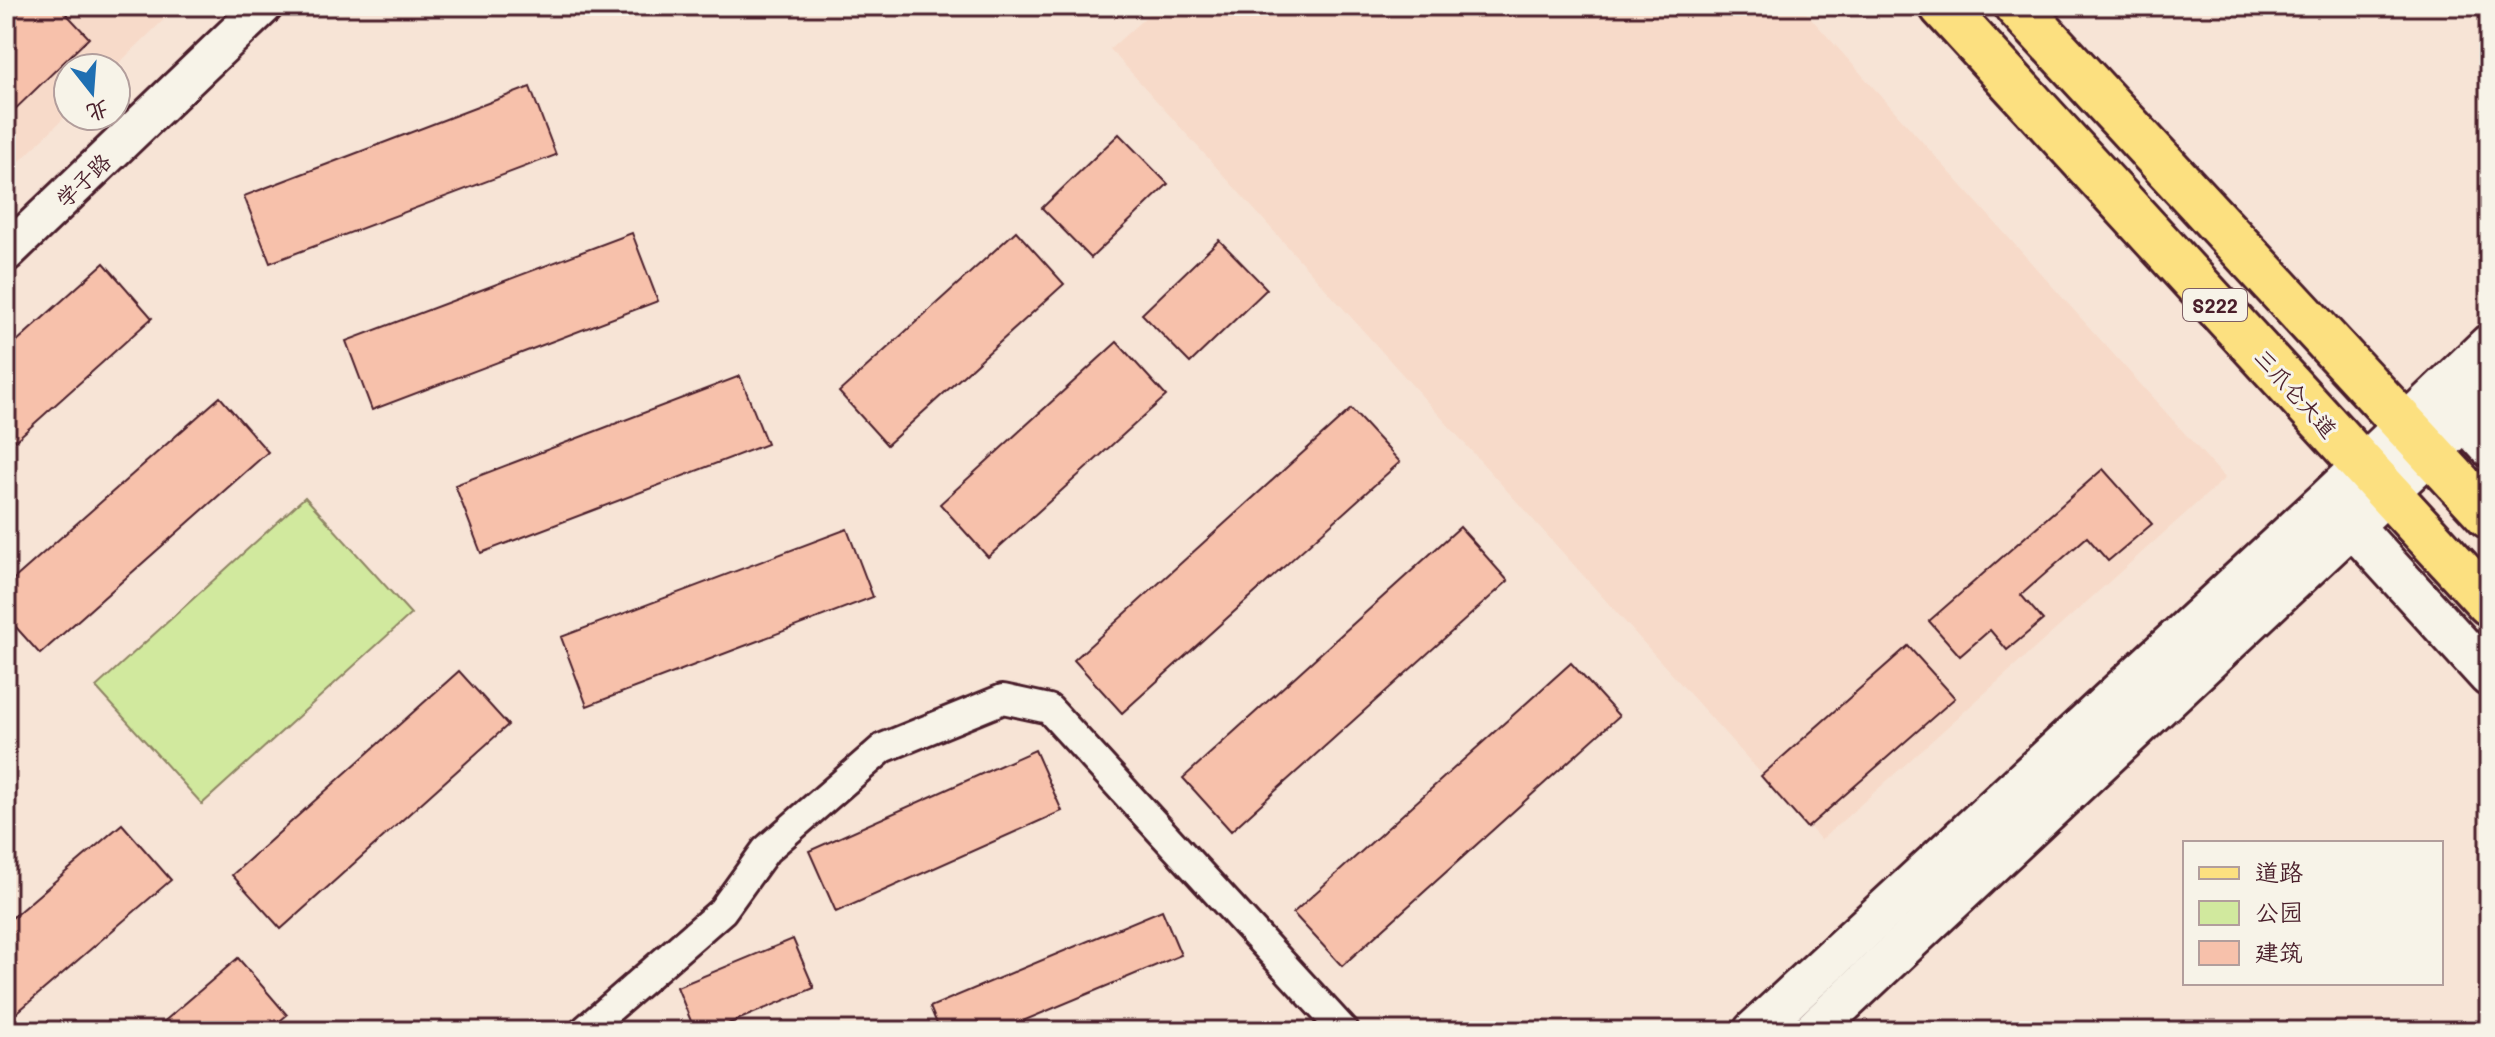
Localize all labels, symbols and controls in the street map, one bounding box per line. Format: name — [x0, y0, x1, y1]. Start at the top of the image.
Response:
north arrow — [52, 52, 132, 132]
text: 北 — [83, 95, 113, 129]
street label: 学子路 — [49, 147, 117, 213]
road number: S222 — [2183, 289, 2247, 321]
street label: 三爪仑大道 — [2248, 342, 2344, 444]
legend — [2183, 841, 2443, 985]
text: 道路 — [2255, 856, 2303, 887]
text: 公园 — [2255, 896, 2303, 927]
text: 建筑 — [2255, 936, 2303, 967]

